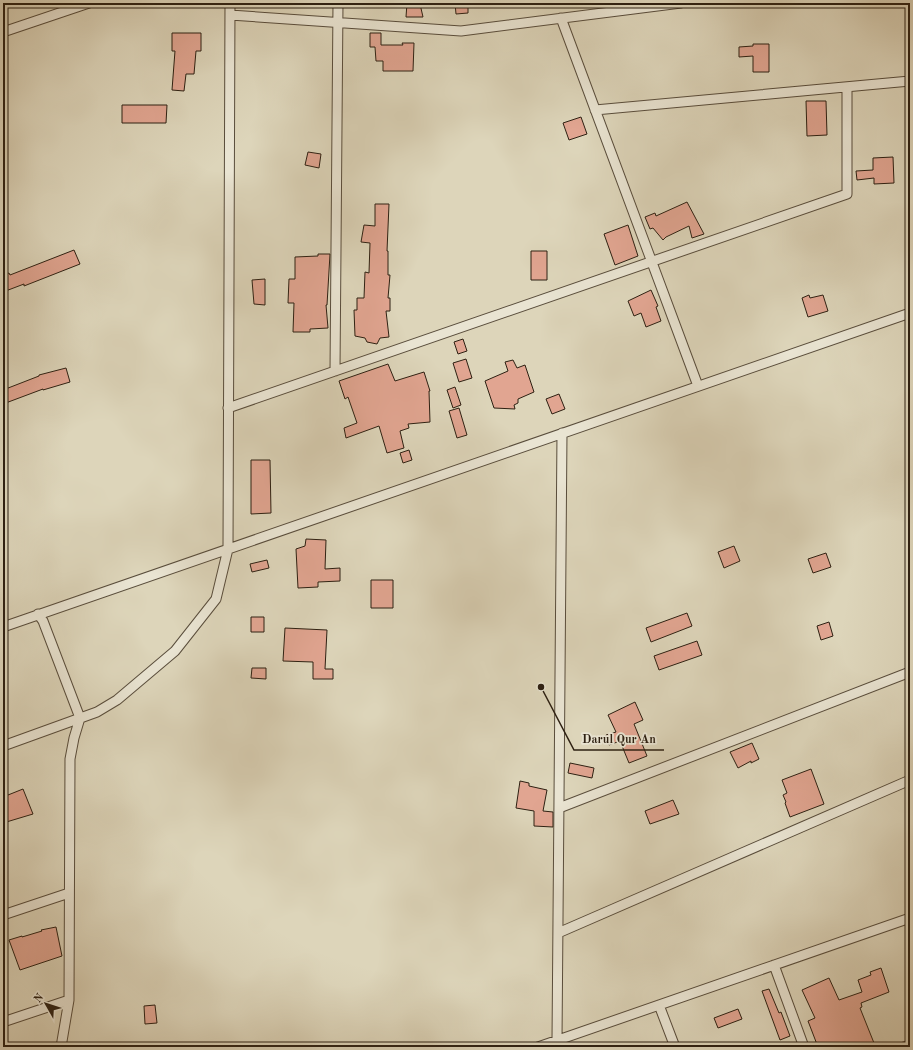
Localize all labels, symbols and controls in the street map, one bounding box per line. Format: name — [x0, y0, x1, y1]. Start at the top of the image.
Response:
callout: Darul Qur An — [574, 726, 664, 750]
text: Darul Qur An — [582, 734, 656, 746]
north arrow — [26, 984, 66, 1024]
text: N — [32, 991, 47, 1005]

